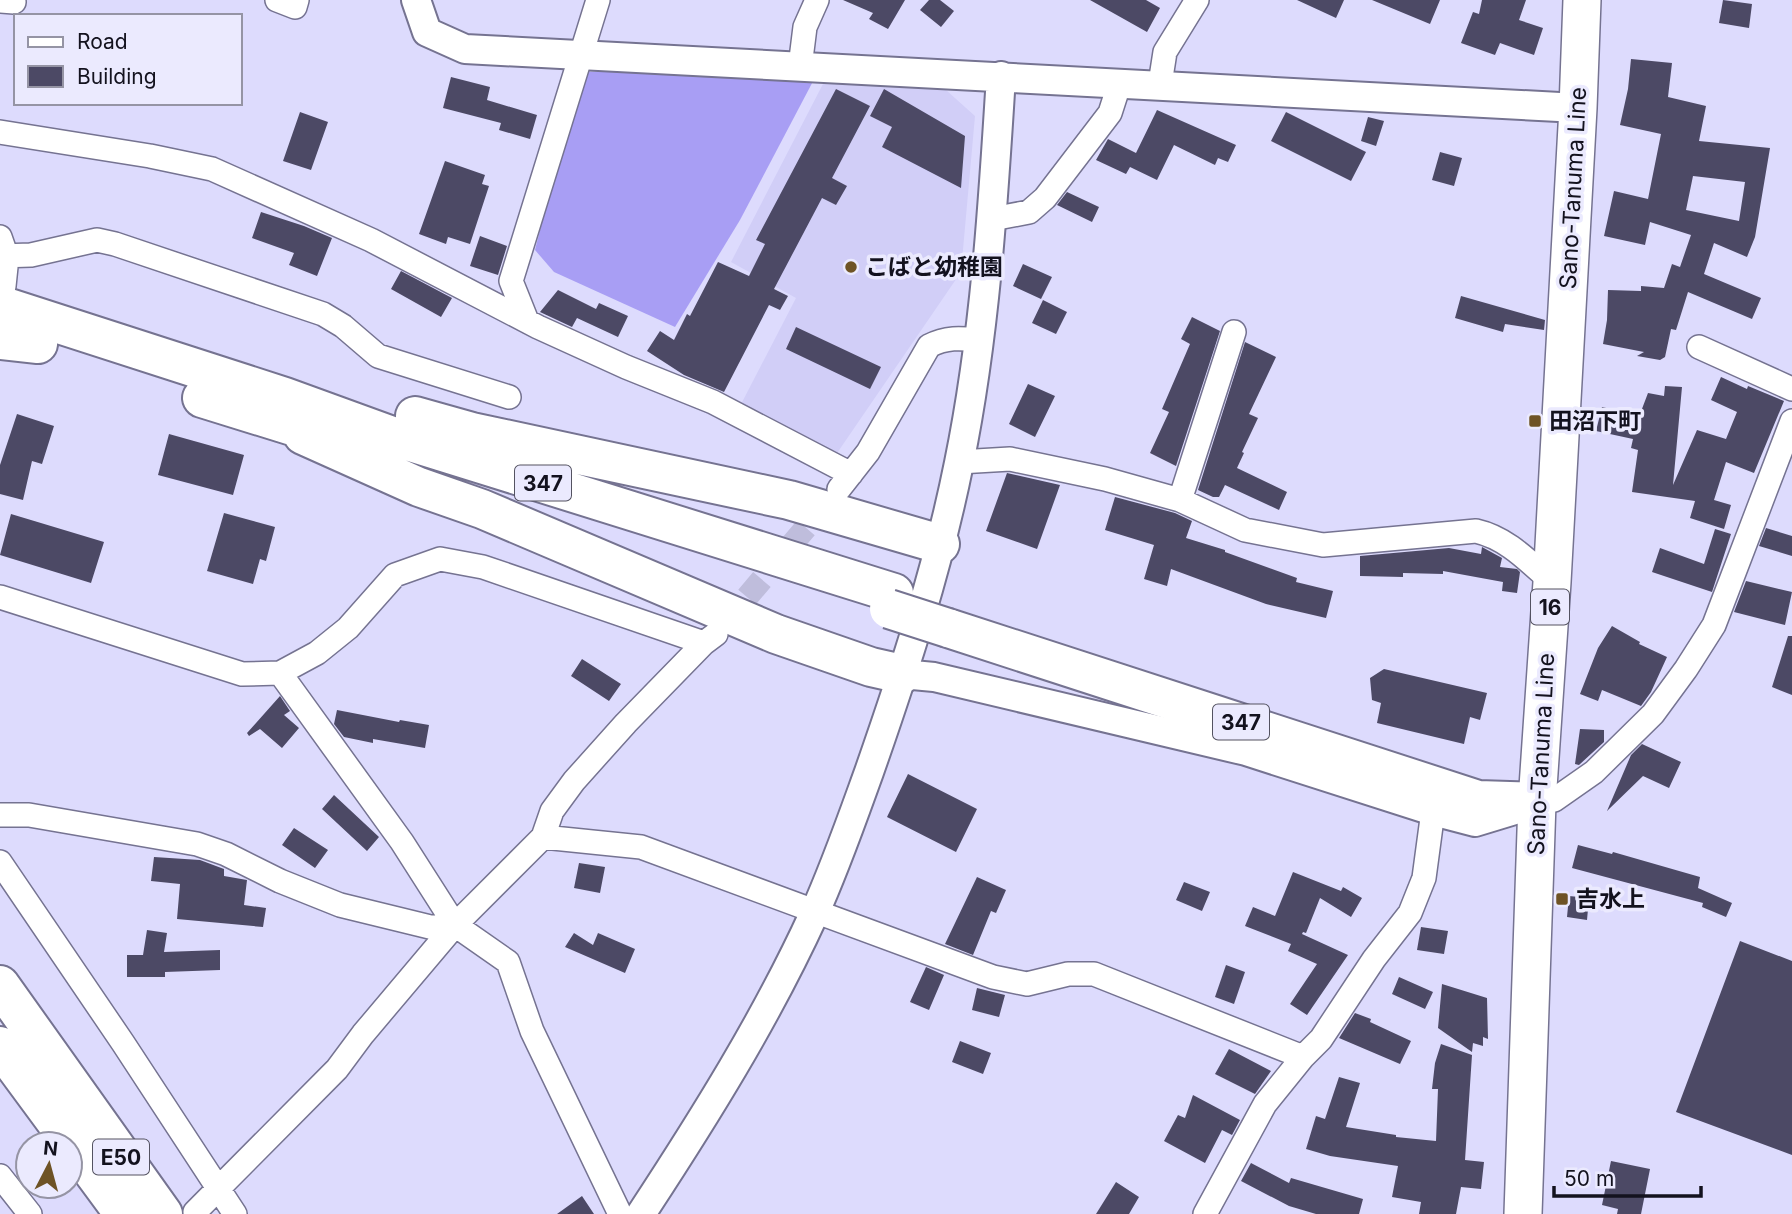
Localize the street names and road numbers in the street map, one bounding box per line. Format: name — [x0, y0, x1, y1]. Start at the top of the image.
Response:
street label: Sano-Tanuma Line — [1554, 86, 1592, 290]
road number: 347 — [515, 466, 571, 500]
road number: 16 — [1531, 590, 1569, 624]
street label: Sano-Tanuma Line — [1522, 652, 1560, 856]
road number: 347 — [1213, 704, 1269, 740]
road number: E50 — [93, 1140, 149, 1174]

